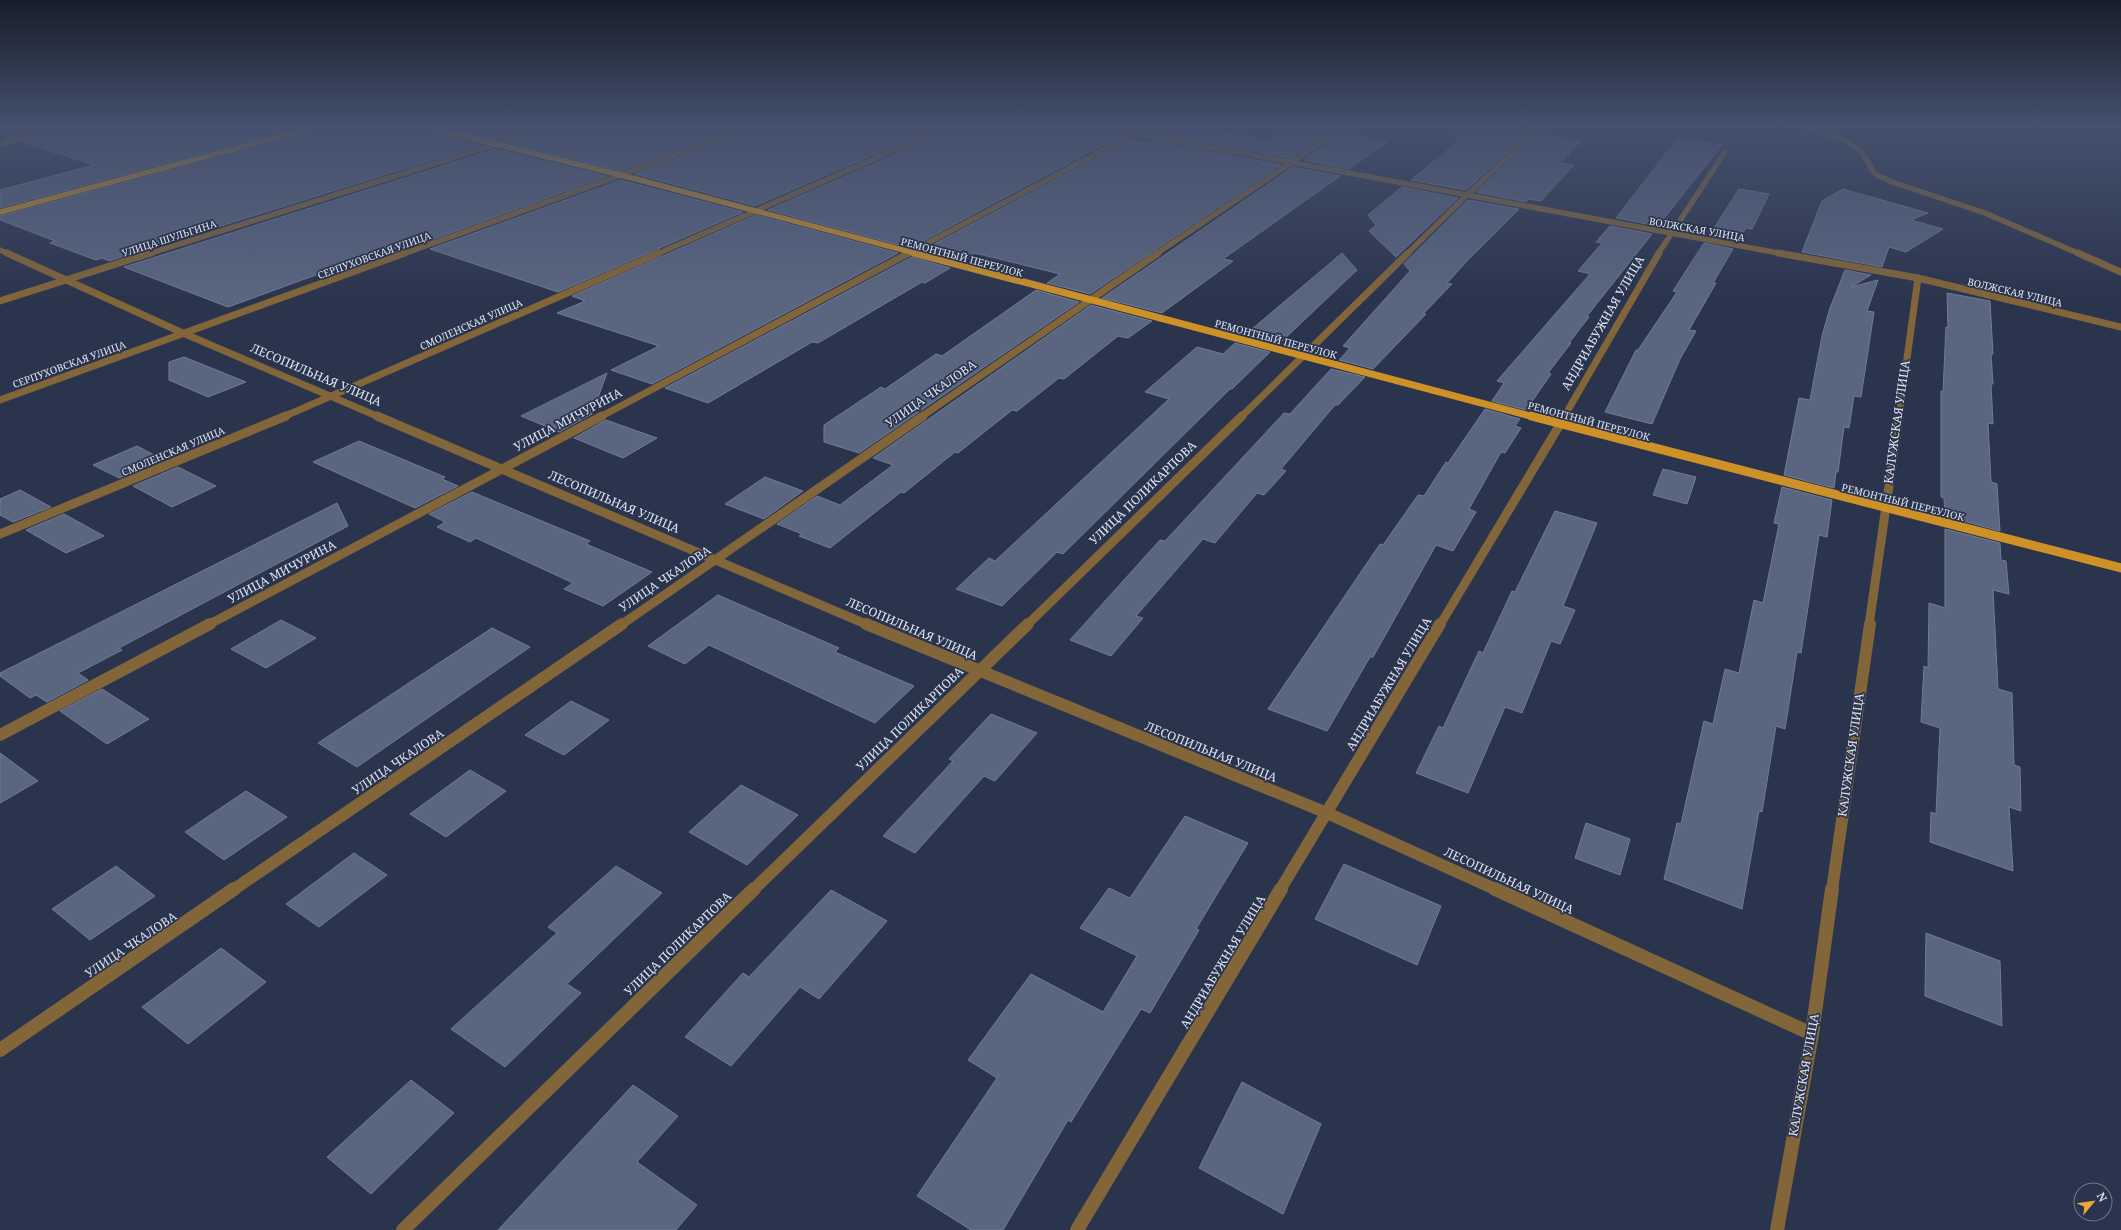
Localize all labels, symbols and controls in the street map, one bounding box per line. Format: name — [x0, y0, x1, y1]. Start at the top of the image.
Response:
street label: ВОЛЖСКАЯ УЛИЦА — [1648, 214, 1747, 245]
street label: УЛИЦА ШУЛЬГИНА — [120, 216, 219, 260]
street label: СЕРПУХОВСКАЯ УЛИЦА — [315, 228, 434, 282]
street label: РЕМОНТНЫЙ ПЕРЕУЛОК — [899, 234, 1026, 280]
street label: АНДРИАБУЖНАЯ УЛИЦА — [1557, 252, 1648, 393]
street label: ВОЛЖСКАЯ УЛИЦА — [1966, 274, 2065, 310]
street label: СМОЛЕНСКАЯ УЛИЦА — [418, 295, 525, 353]
street label: РЕМОНТНЫЙ ПЕРЕУЛОК — [1213, 316, 1340, 362]
street label: СЕРПУХОВСКАЯ УЛИЦА — [10, 337, 129, 391]
street label: ЛЕСОПИЛЬНАЯ УЛИЦА — [248, 339, 385, 410]
street label: УЛИЦА ЧКАЛОВА — [882, 356, 980, 431]
street label: КАЛУЖСКАЯ УЛИЦА — [1879, 358, 1914, 485]
street label: УЛИЦА МИЧУРИНА — [511, 384, 625, 455]
street label: РЕМОНТНЫЙ ПЕРЕУЛОК — [1526, 398, 1653, 444]
street label: СМОЛЕНСКАЯ УЛИЦА — [119, 423, 228, 479]
street label: УЛИЦА ПОЛИКАРПОВА — [1085, 437, 1200, 548]
street label: ЛЕСОПИЛЬНАЯ УЛИЦА — [546, 466, 683, 537]
street label: РЕМОНТНЫЙ ПЕРЕУЛОК — [1840, 480, 1967, 524]
street label: УЛИЦА МИЧУРИНА — [225, 536, 339, 607]
street label: УЛИЦА ЧКАЛОВА — [615, 541, 714, 616]
street label: ЛЕСОПИЛЬНАЯ УЛИЦА — [844, 593, 981, 664]
street label: АНДРИАБУЖНАЯ УЛИЦА — [1342, 613, 1435, 754]
street label: УЛИЦА ПОЛИКАРПОВА — [852, 663, 967, 774]
street label: КАЛУЖСКАЯ УЛИЦА — [1833, 691, 1868, 818]
street label: ЛЕСОПИЛЬНАЯ УЛИЦА — [1143, 717, 1280, 786]
street label: УЛИЦА ЧКАЛОВА — [348, 724, 447, 799]
street label: ЛЕСОПИЛЬНАЯ УЛИЦА — [1442, 843, 1577, 918]
street label: УЛИЦА ПОЛИКАРПОВА — [620, 888, 735, 999]
street label: АНДРИАБУЖНАЯ УЛИЦА — [1176, 891, 1269, 1032]
street label: УЛИЦА ЧКАЛОВА — [81, 907, 180, 982]
street label: КАЛУЖСКАЯ УЛИЦА — [1784, 1012, 1823, 1138]
north arrow — [2073, 1182, 2113, 1222]
text: N — [2094, 1189, 2111, 1205]

